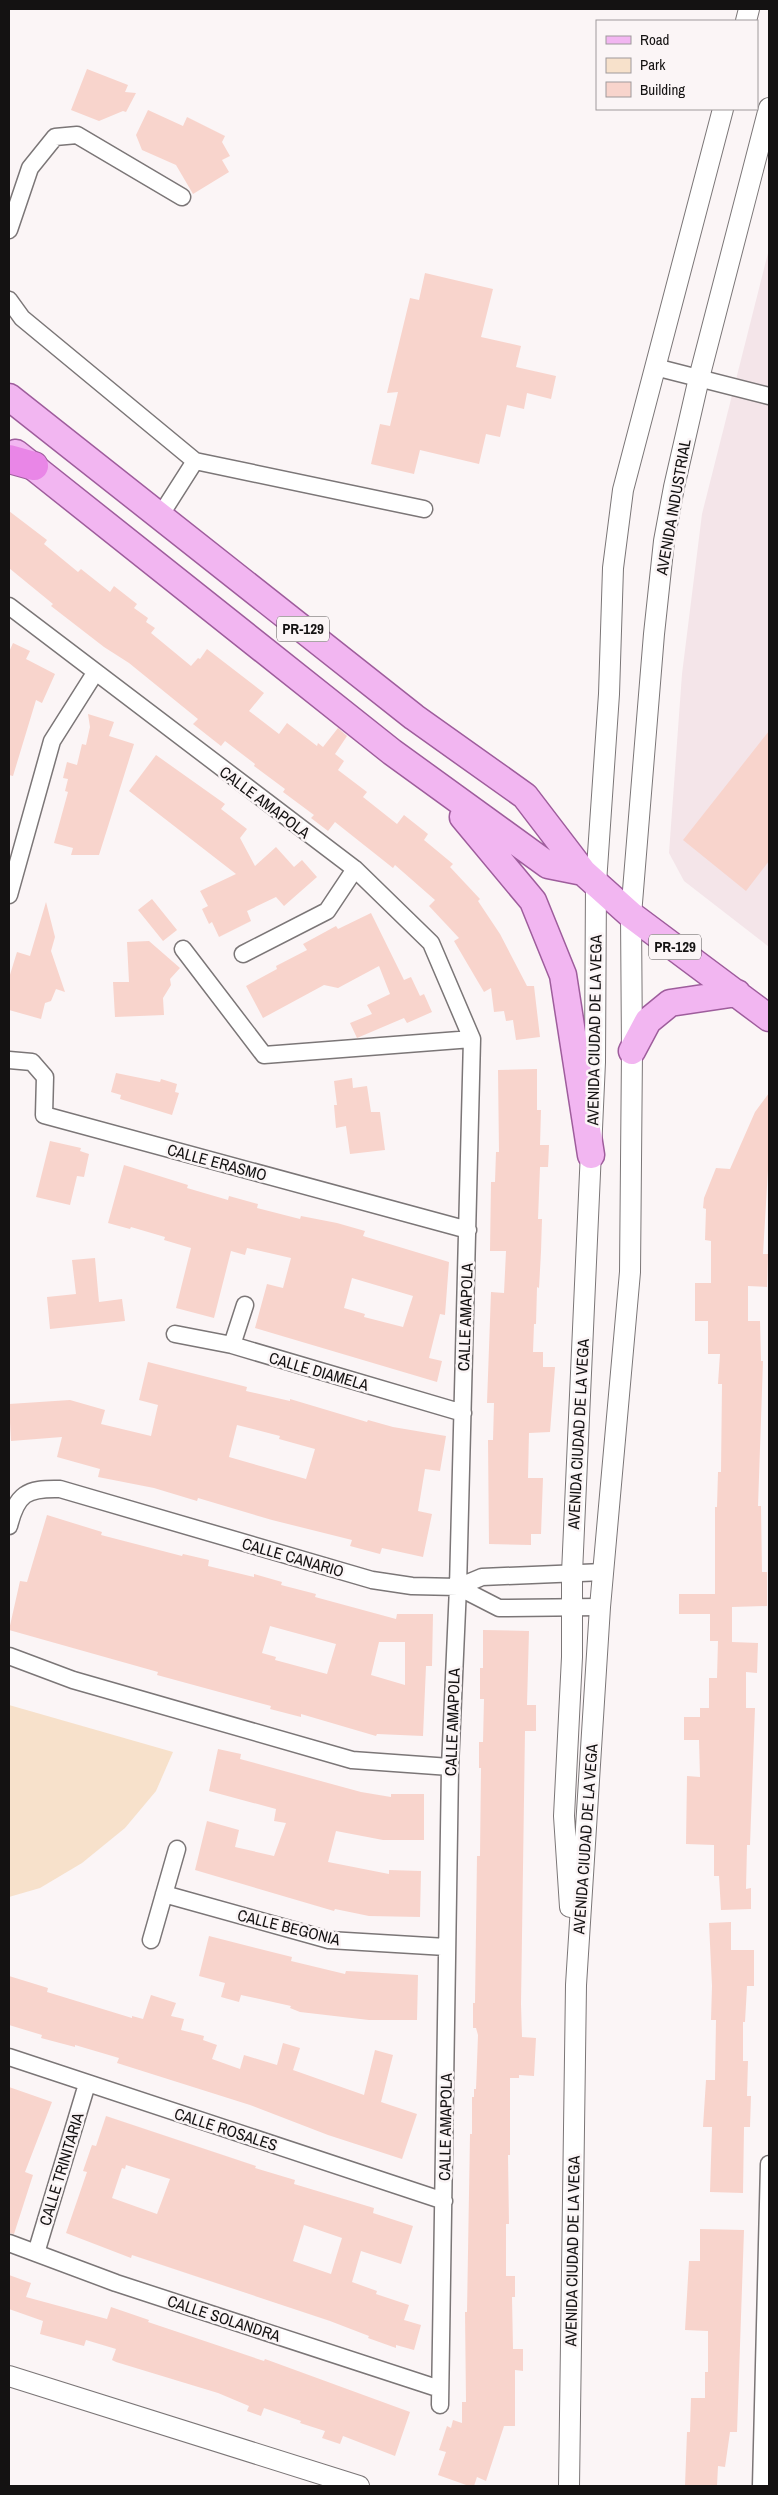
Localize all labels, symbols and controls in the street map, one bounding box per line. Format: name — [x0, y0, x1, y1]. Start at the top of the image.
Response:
legend — [596, 20, 758, 110]
text: Road — [640, 29, 669, 50]
text: Park — [640, 54, 666, 75]
text: Building — [640, 79, 685, 100]
street label: AVENIDA INDUSTRIAL — [650, 437, 696, 578]
road number: PR-129 — [277, 616, 329, 642]
street label: CALLE AMAPOLA — [215, 761, 315, 843]
street label: AVENIDA CIUDAD DE LA VEGA — [581, 934, 607, 1127]
road number: PR-129 — [649, 934, 701, 960]
street label: CALLE ERASMO — [165, 1138, 269, 1186]
street label: CALLE AMAPOLA — [452, 1262, 478, 1371]
street label: AVENIDA CIUDAD DE LA VEGA — [562, 1338, 594, 1531]
street label: CALLE DIAMELA — [267, 1346, 372, 1396]
street label: CALLE CANARIO — [240, 1532, 346, 1582]
street label: CALLE AMAPOLA — [439, 1667, 465, 1776]
street label: AVENIDA CIUDAD DE LA VEGA — [567, 1743, 603, 1936]
street label: CALLE BEGONIA — [235, 1904, 343, 1950]
street label: CALLE AMAPOLA — [433, 2073, 457, 2181]
street label: CALLE ROSALES — [172, 2102, 281, 2156]
street label: CALLE TRINITARIA — [33, 2110, 89, 2228]
street label: AVENIDA CIUDAD DE LA VEGA — [559, 2155, 585, 2348]
street label: CALLE SOLANDRA — [165, 2289, 283, 2347]

